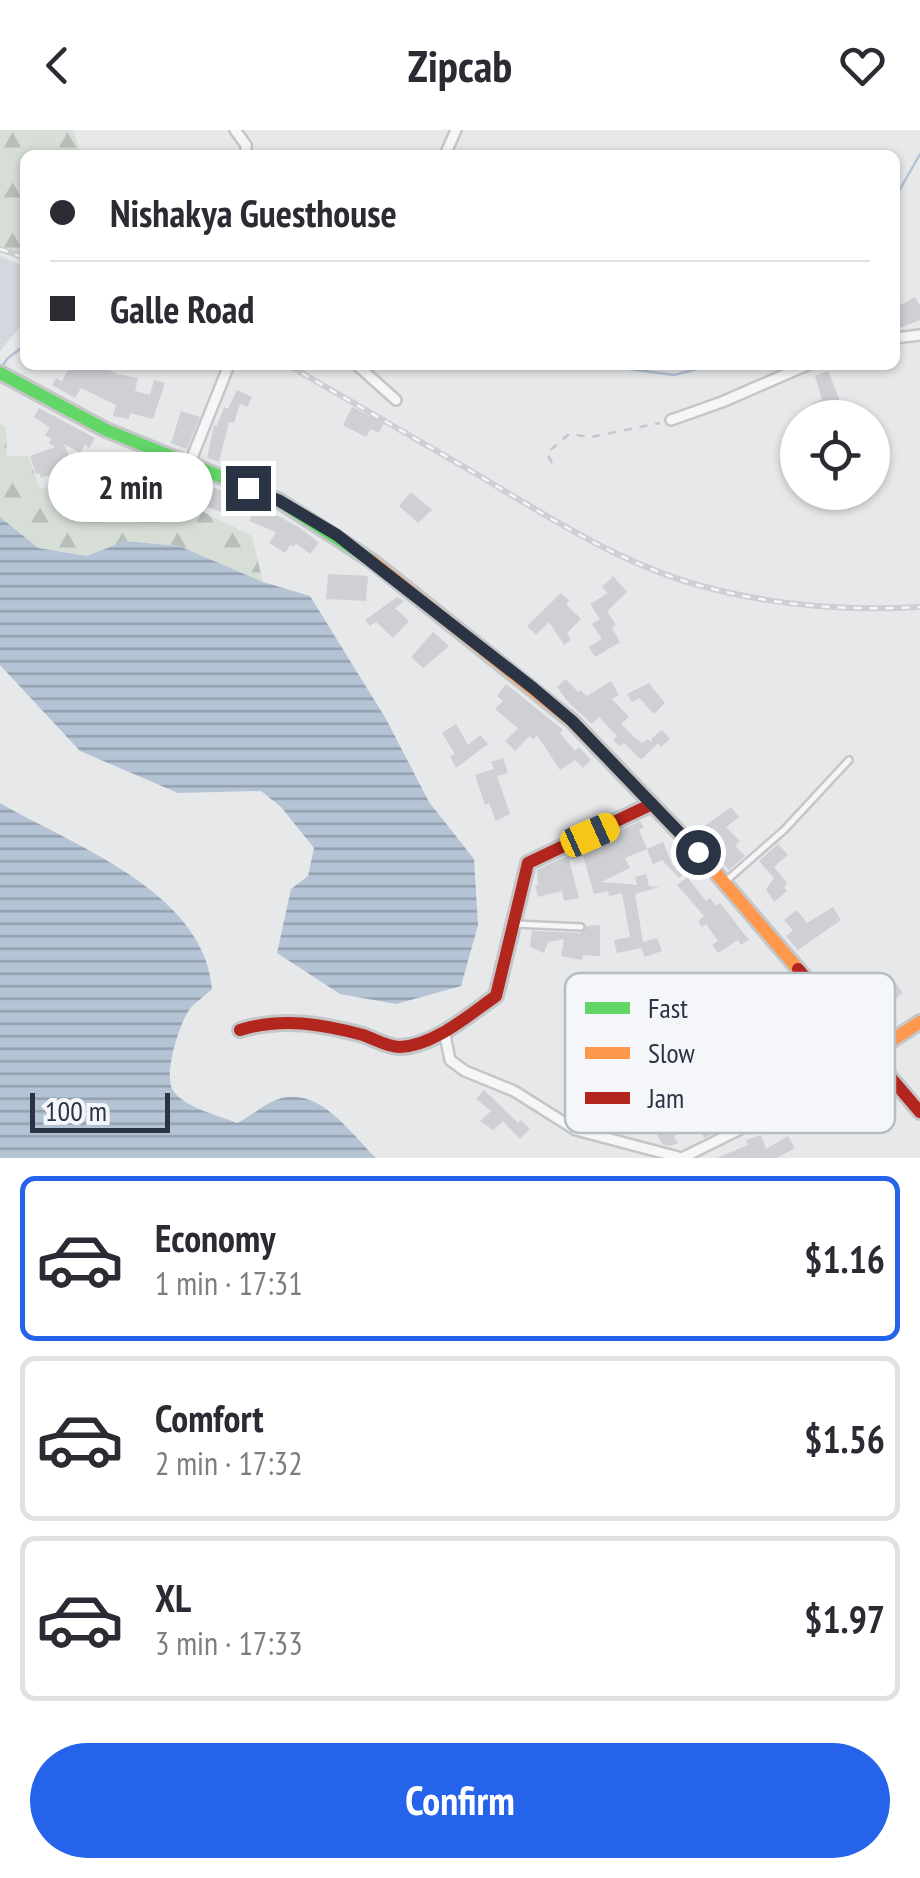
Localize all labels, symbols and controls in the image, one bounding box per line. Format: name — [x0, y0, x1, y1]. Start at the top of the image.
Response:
text: Zipcab — [408, 36, 512, 94]
icon: back — [30, 38, 85, 93]
icon: heart — [835, 38, 890, 93]
text: Nishakya Guesthouse — [110, 188, 397, 237]
text: Galle Road — [110, 284, 254, 333]
map controls — [780, 400, 890, 510]
button: locate — [780, 400, 890, 510]
callout: 2 min — [48, 453, 213, 523]
text: 2 min — [98, 466, 163, 508]
route end — [226, 466, 271, 511]
car — [556, 809, 624, 861]
route start — [676, 830, 721, 875]
legend — [565, 973, 895, 1133]
text: Fast — [648, 989, 688, 1026]
text: Slow — [648, 1034, 695, 1071]
text: Jam — [647, 1079, 684, 1116]
scale bar — [30, 1088, 170, 1133]
text: 100 m — [45, 1092, 107, 1129]
text: Economy — [155, 1213, 275, 1262]
icon: car — [35, 1214, 125, 1304]
text: $1.16 — [804, 1234, 885, 1283]
text: 1 min · 17:31 — [155, 1262, 303, 1304]
text: Comfort — [155, 1393, 264, 1442]
icon: car — [35, 1394, 125, 1484]
text: $1.56 — [804, 1414, 885, 1463]
text: 2 min · 17:32 — [155, 1442, 303, 1484]
text: XL — [155, 1573, 191, 1622]
icon: car — [35, 1574, 125, 1664]
text: $1.97 — [804, 1594, 885, 1643]
text: 3 min · 17:33 — [155, 1622, 303, 1664]
button: Confirm — [30, 1743, 890, 1858]

